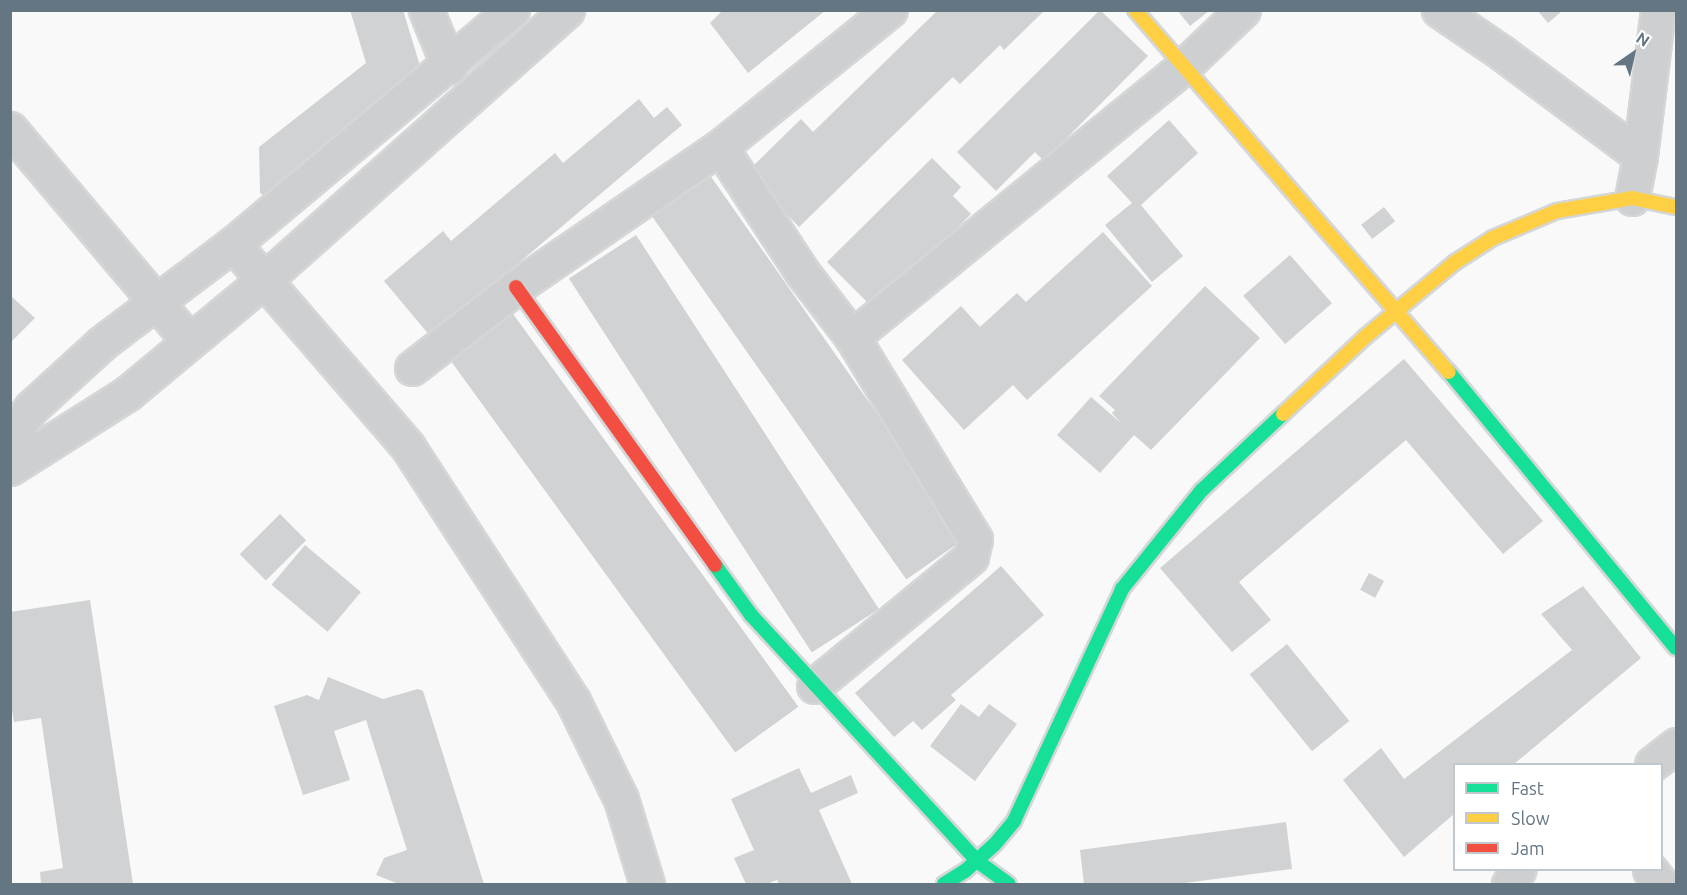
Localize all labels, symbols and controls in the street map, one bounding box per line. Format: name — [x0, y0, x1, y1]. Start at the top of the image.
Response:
north arrow — [1603, 24, 1663, 84]
text: N — [1633, 28, 1653, 50]
legend — [1453, 763, 1663, 871]
text: Fast — [1511, 778, 1544, 798]
text: Slow — [1511, 808, 1550, 828]
text: Jam — [1511, 838, 1545, 858]

